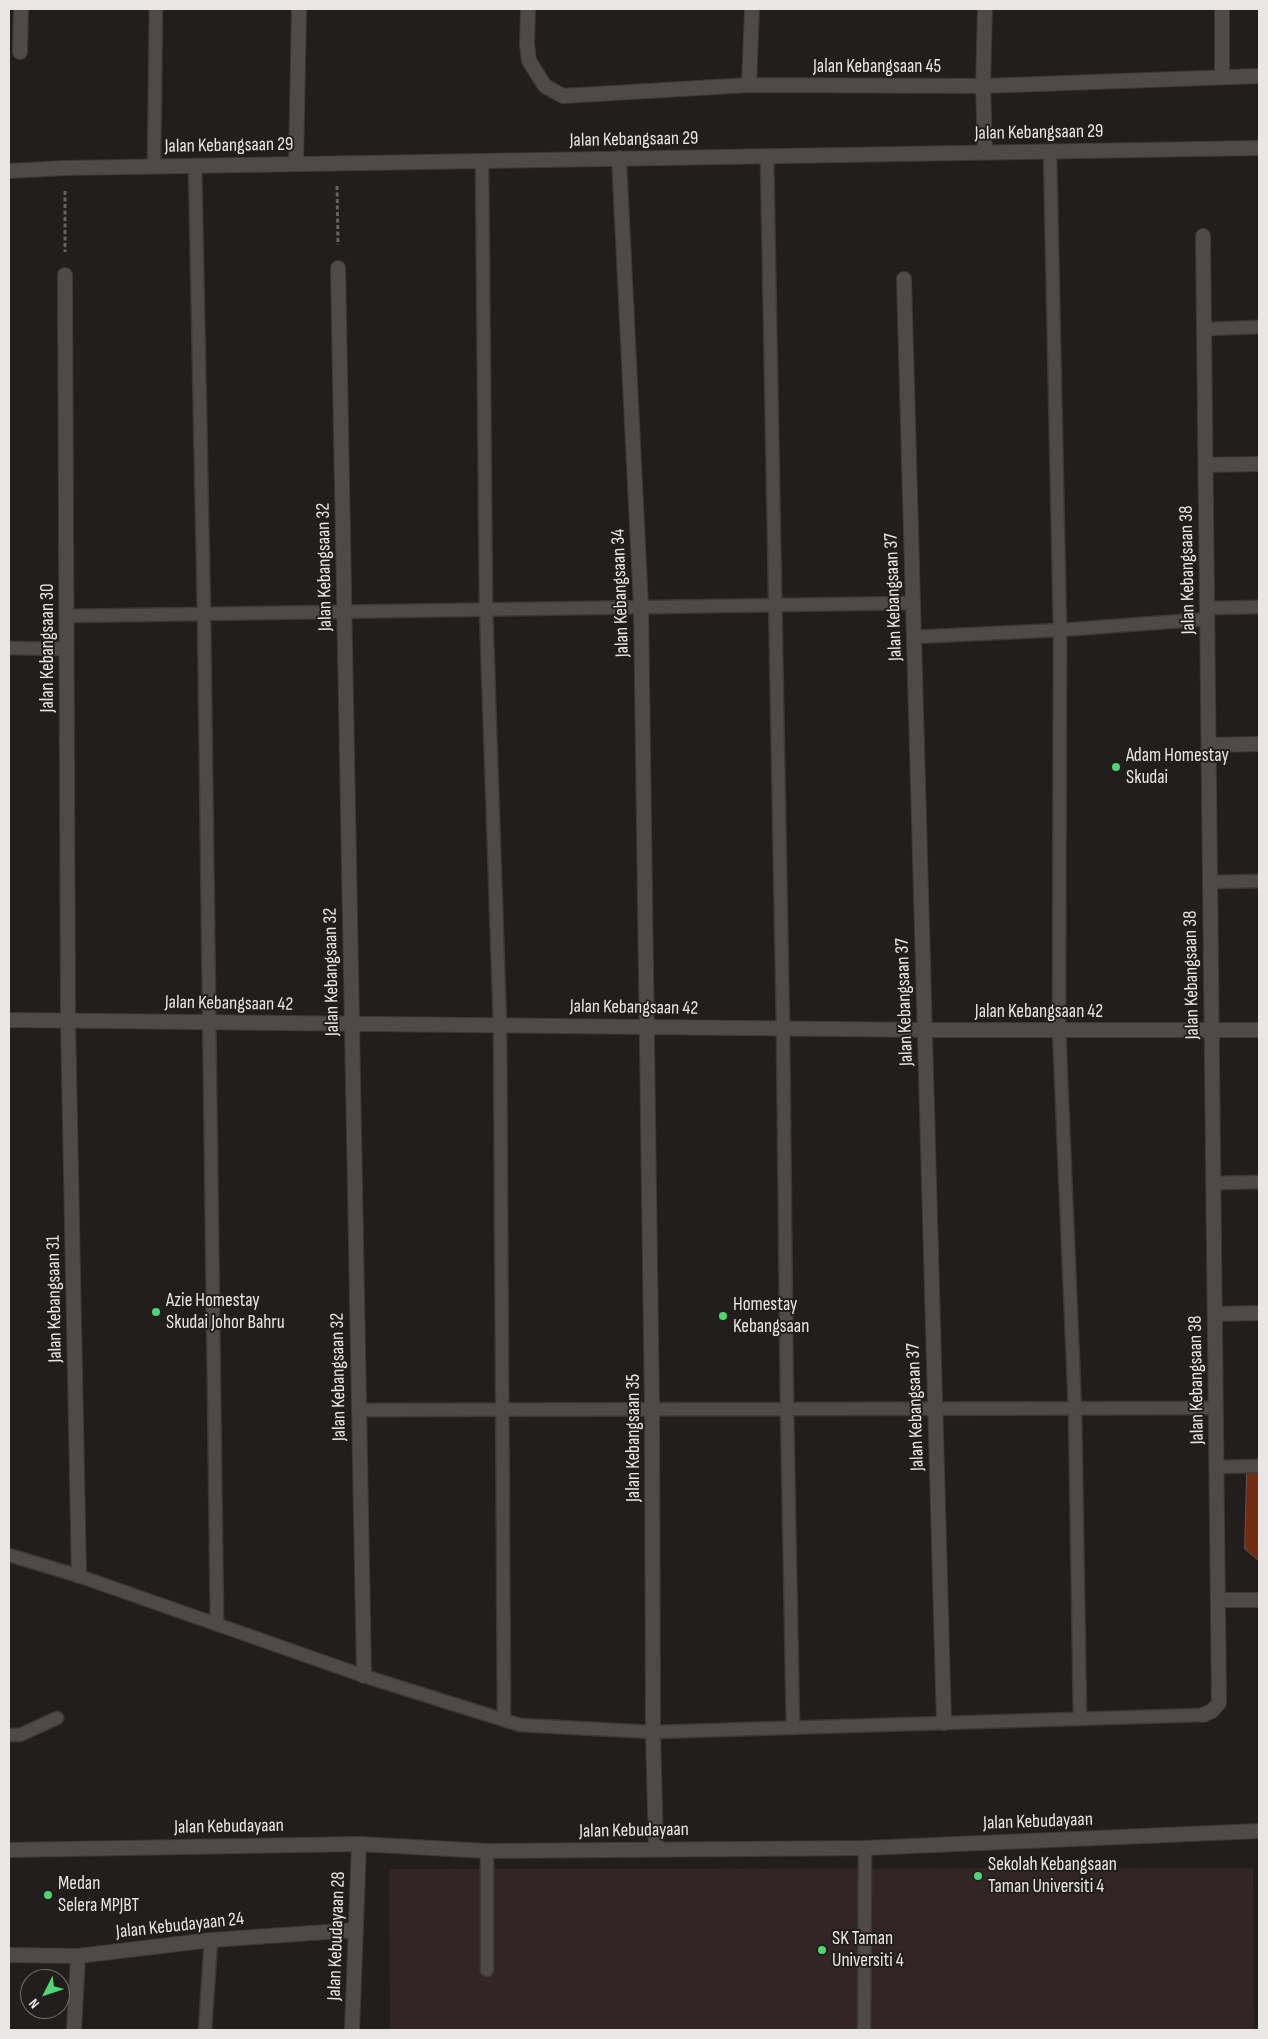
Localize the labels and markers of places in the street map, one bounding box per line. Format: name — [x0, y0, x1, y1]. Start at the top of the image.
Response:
place label: Adam Homestay Skudai — [1126, 745, 1229, 789]
marker: Adam Homestay Skudai — [1110, 761, 1122, 773]
place label: Azie Homestay Skudai Johor Bahru — [166, 1290, 285, 1334]
place label: Homestay Kebangsaan — [733, 1294, 809, 1338]
marker: Azie Homestay Skudai Johor Bahru — [150, 1306, 162, 1318]
marker: Homestay Kebangsaan — [717, 1310, 729, 1322]
place label: Sekolah Kebangsaan Taman Universiti 4 — [988, 1854, 1117, 1898]
marker: Sekolah Kebangsaan Taman Universiti 4 — [972, 1870, 984, 1882]
place label: Medan Selera MPJBT — [58, 1873, 139, 1917]
marker: Medan Selera MPJBT — [42, 1889, 54, 1901]
place label: SK Taman Universiti 4 — [832, 1928, 904, 1972]
marker: SK Taman Universiti 4 — [816, 1944, 828, 1956]

